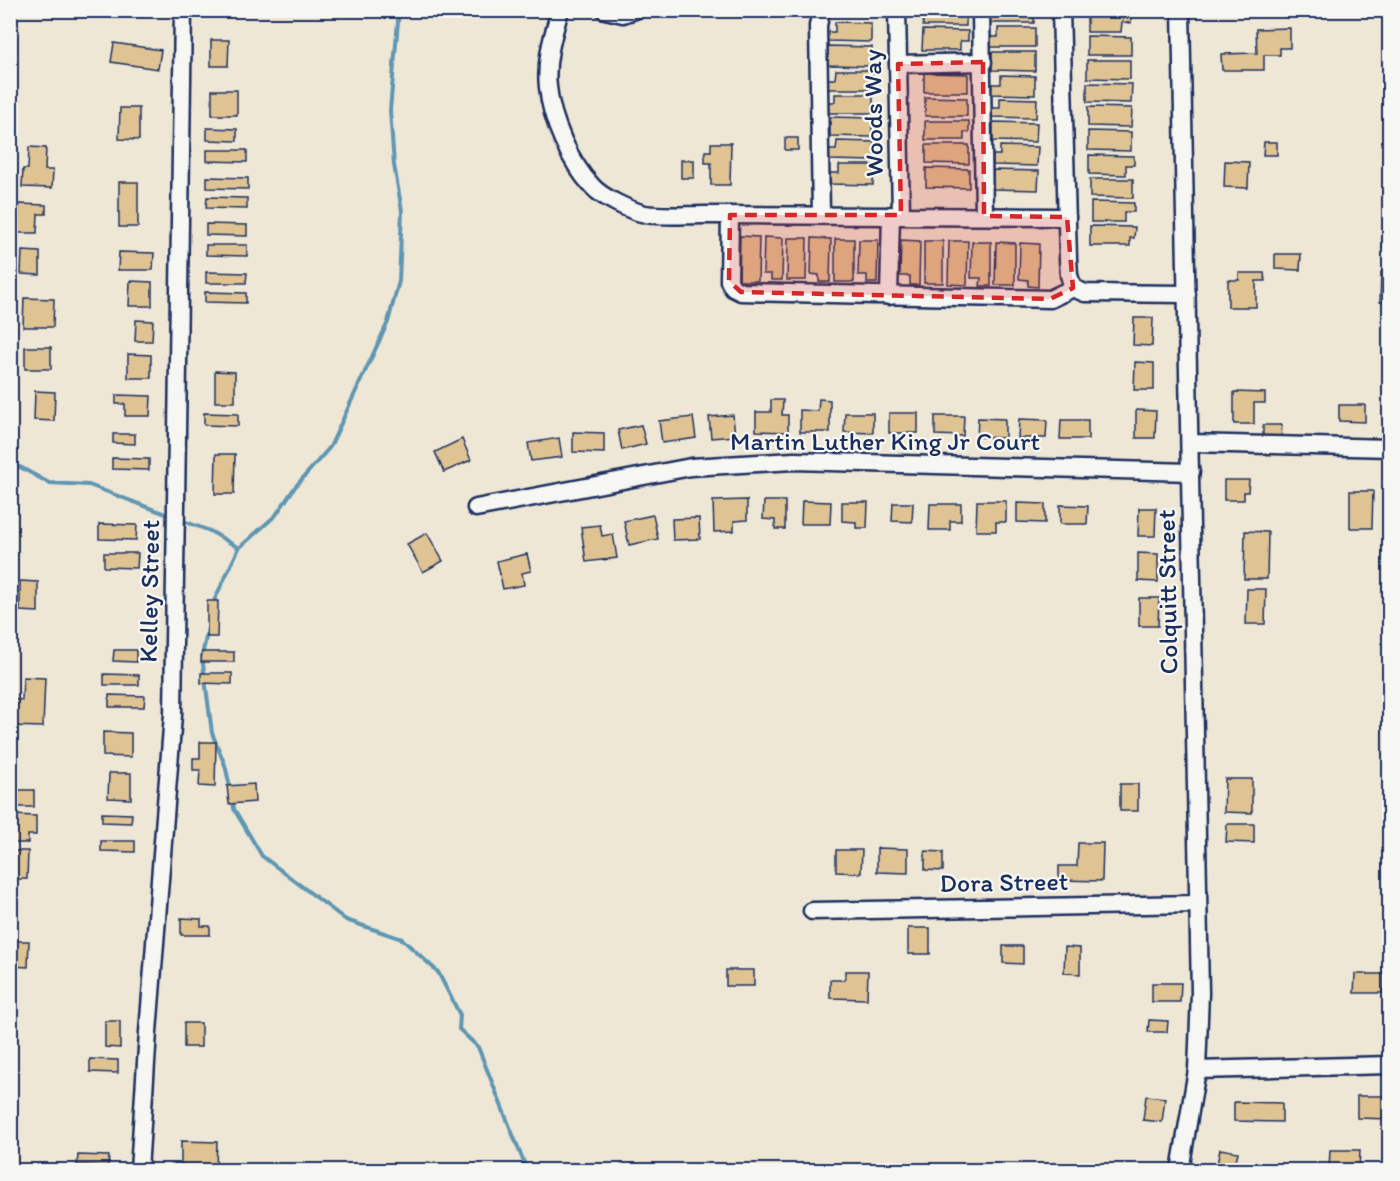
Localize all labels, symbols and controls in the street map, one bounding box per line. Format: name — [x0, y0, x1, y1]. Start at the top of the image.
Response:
street label: Woods Way — [856, 49, 890, 177]
street label: Martin Luther King Jr Court — [730, 425, 1040, 457]
street label: Colquitt Street — [1150, 509, 1184, 675]
street label: Kelley Street — [132, 519, 166, 663]
street label: Dora Street — [939, 865, 1069, 899]

